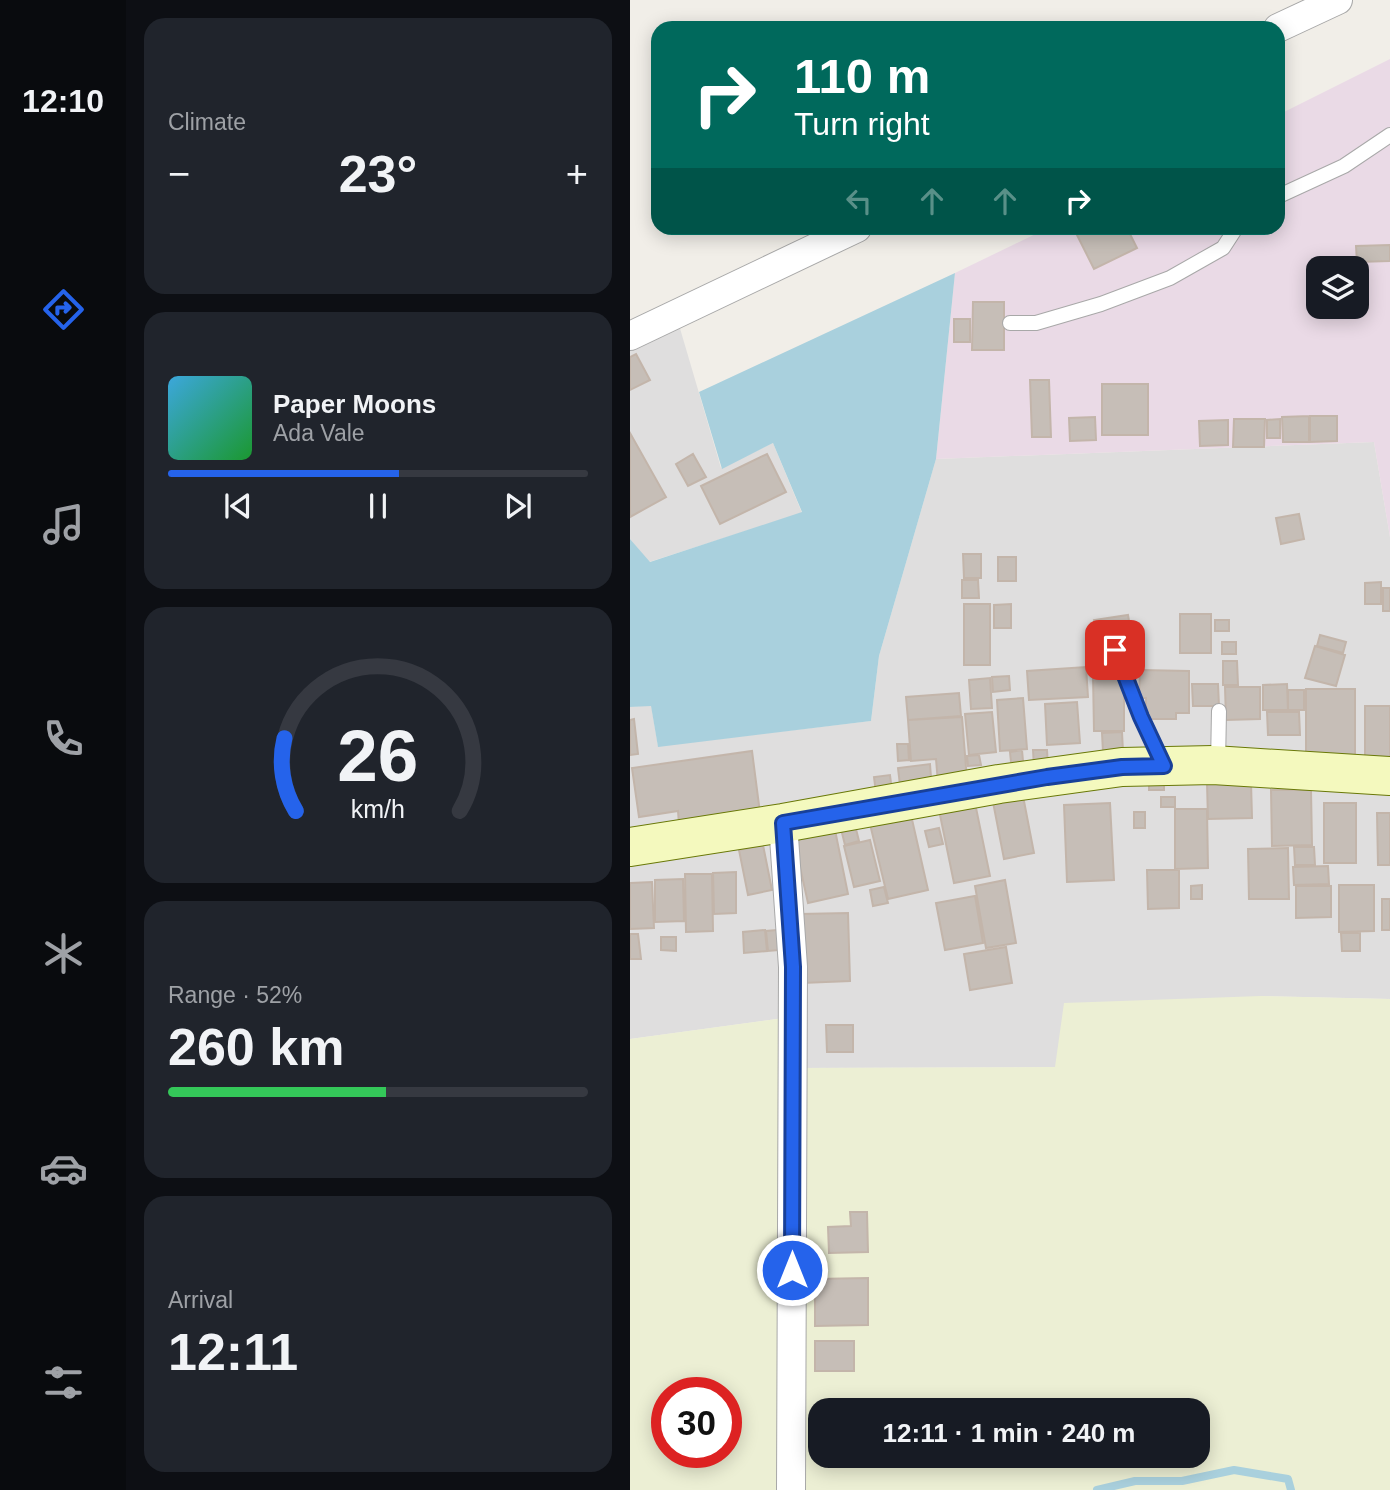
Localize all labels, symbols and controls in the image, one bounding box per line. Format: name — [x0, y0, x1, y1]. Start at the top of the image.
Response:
icon: right — [679, 49, 770, 140]
text: 110 m — [794, 49, 930, 103]
text: 12:10 — [22, 83, 104, 119]
text: Turn right — [794, 106, 930, 142]
text: Climate — [168, 109, 246, 135]
text: 23° — [339, 145, 417, 203]
text: − — [168, 153, 190, 195]
text: + — [566, 153, 588, 195]
icon: left — [840, 182, 878, 220]
icon: ahead — [913, 182, 951, 220]
icon: ahead — [986, 182, 1024, 220]
icon: right — [1059, 182, 1097, 220]
map controls — [1306, 256, 1369, 319]
button: layers — [1306, 256, 1369, 319]
icon: directions — [39, 285, 88, 334]
text: Paper Moons — [273, 389, 436, 419]
text: Ada Vale — [273, 420, 365, 446]
icon: previous — [219, 487, 257, 525]
icon: pause — [359, 487, 397, 525]
icon: next — [499, 487, 537, 525]
icon: music — [39, 500, 88, 549]
pin — [1085, 620, 1145, 680]
icon: arrive — [1096, 631, 1134, 669]
icon: phone — [39, 714, 88, 763]
text: 26 — [338, 715, 418, 796]
text: km/h — [351, 795, 405, 823]
icon: climate — [39, 929, 88, 978]
text: Range · 52% — [168, 982, 302, 1008]
text: 260 km — [168, 1018, 344, 1076]
icon: car — [39, 1144, 88, 1193]
position arrow — [755, 1233, 829, 1307]
text: Arrival — [168, 1287, 233, 1313]
text: 12:11 — [168, 1323, 298, 1381]
icon: filters — [39, 1358, 88, 1407]
speed limit sign: 30 — [651, 1377, 742, 1468]
text: 12:11 · 1 min · 240 m — [883, 1418, 1135, 1448]

